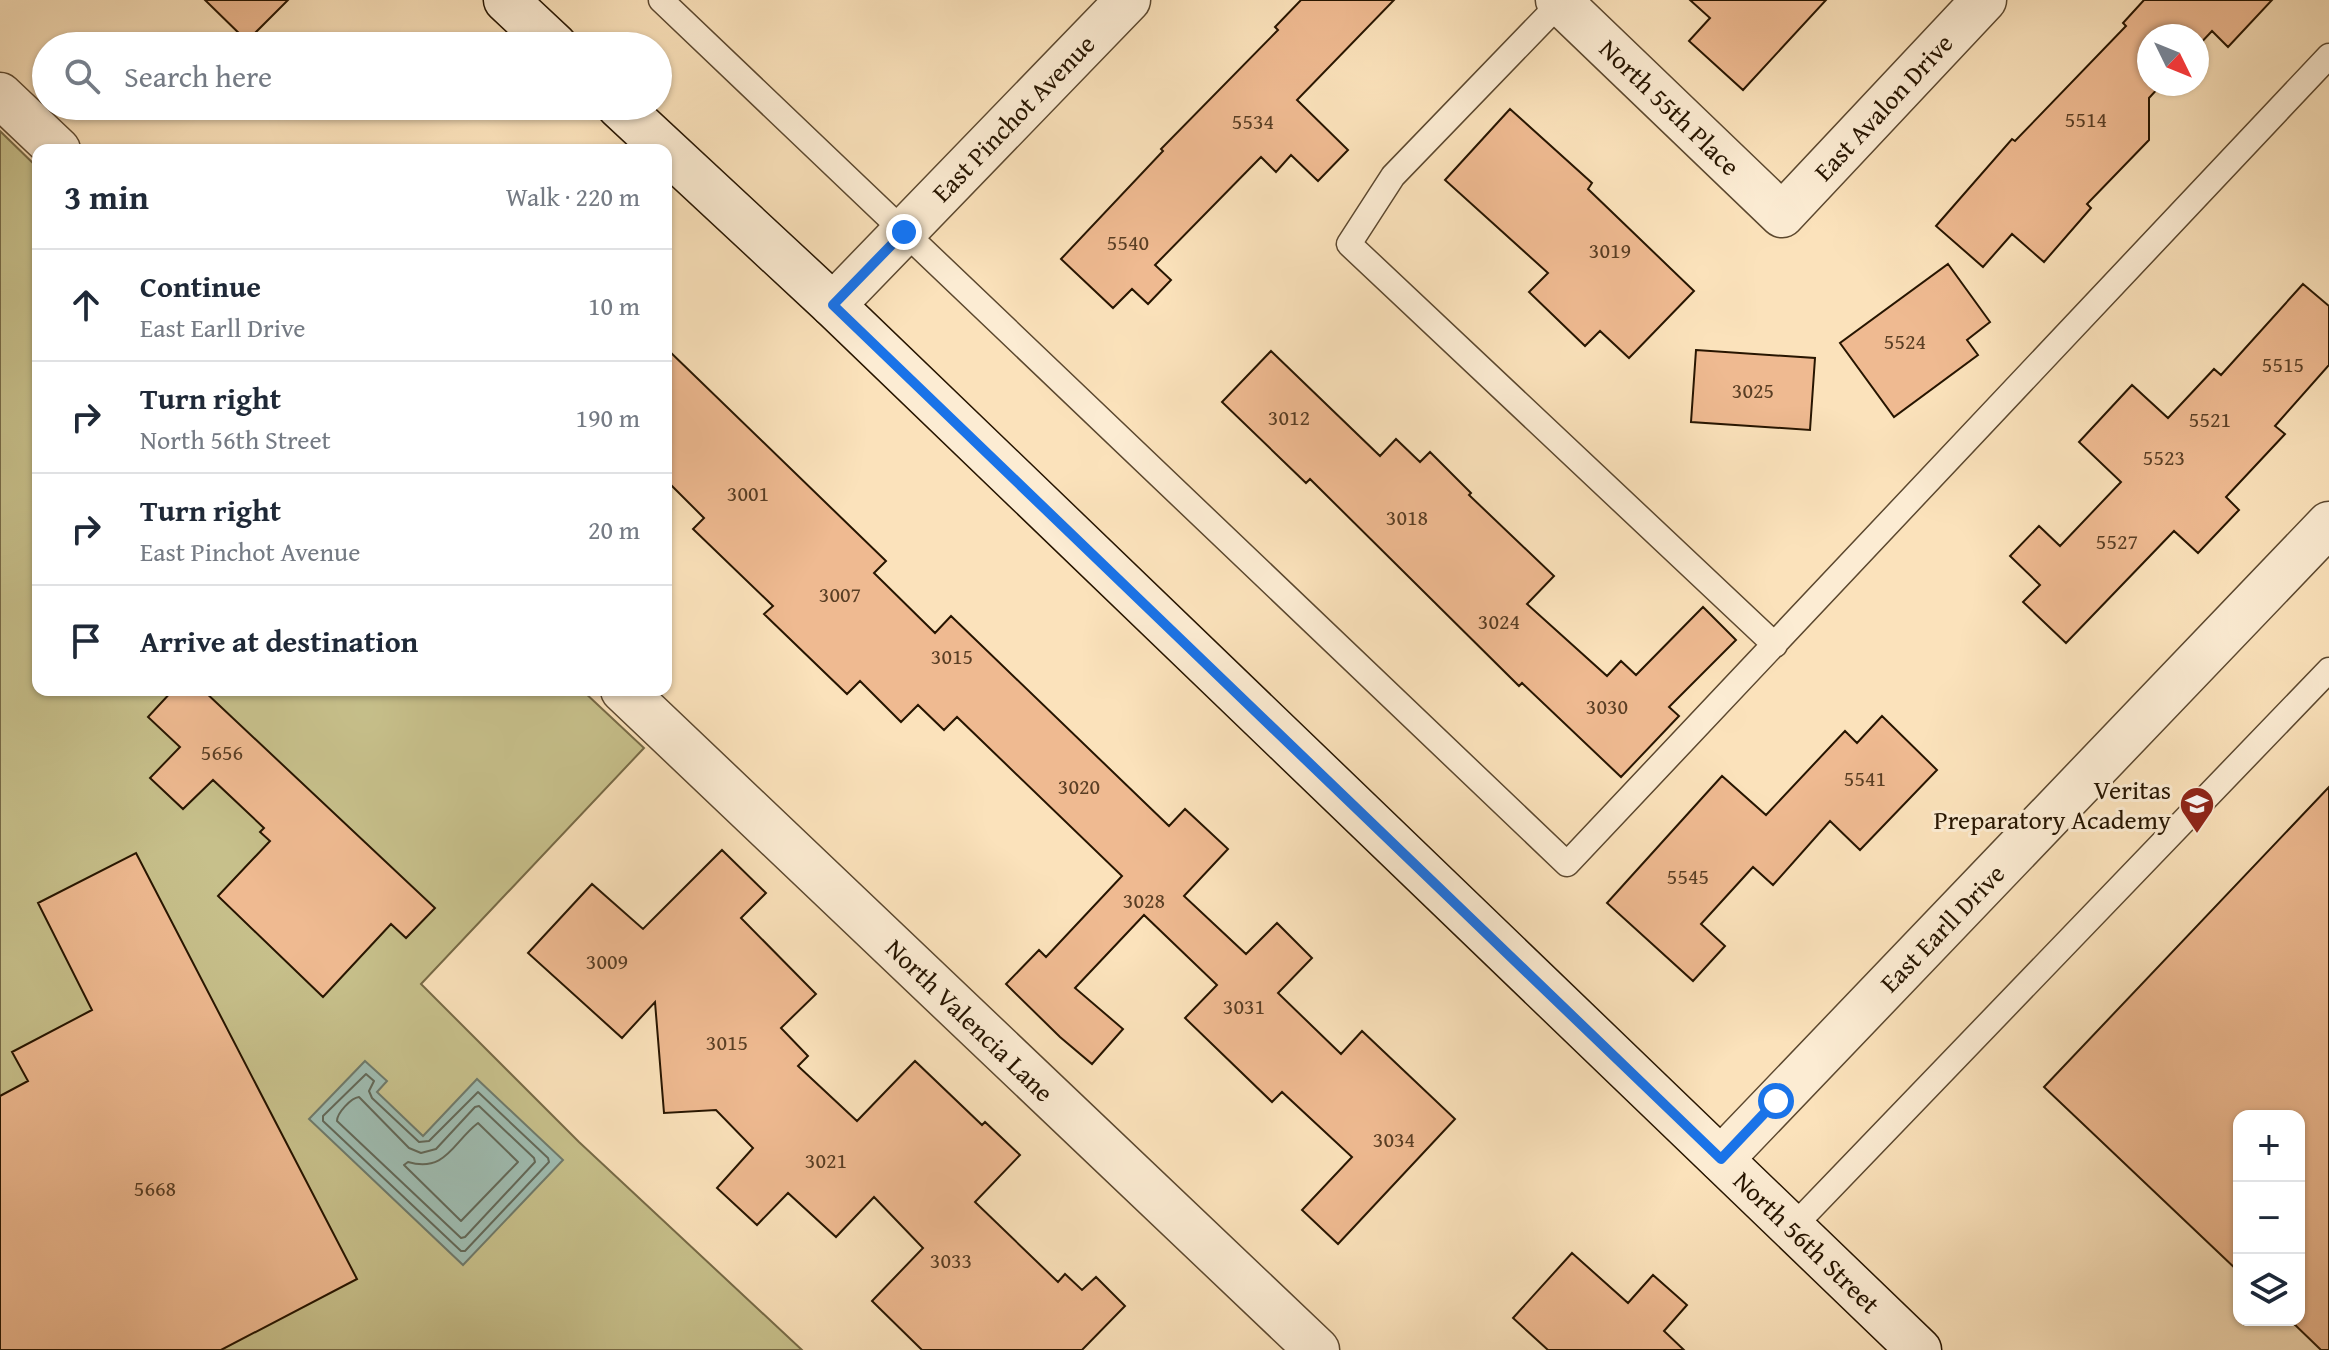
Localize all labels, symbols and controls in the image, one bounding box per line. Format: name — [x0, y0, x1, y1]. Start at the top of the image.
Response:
north arrow — [2137, 24, 2209, 96]
street label: East Pinchot Avenue — [922, 25, 1104, 211]
street label: East Avalon Drive — [1804, 25, 1962, 189]
street label: North 55th Place — [1591, 30, 1749, 184]
search box — [32, 32, 672, 120]
icon: search — [60, 54, 104, 98]
text: Search here — [124, 54, 272, 98]
house number: 5514 — [2065, 103, 2107, 135]
house number: 5534 — [1232, 105, 1274, 137]
text: 3 min — [64, 172, 149, 221]
text: Walk · 220 m — [506, 177, 640, 216]
route end — [886, 214, 922, 250]
house number: 5540 — [1107, 226, 1149, 258]
house number: 3019 — [1589, 234, 1631, 266]
text: Continue — [140, 264, 261, 308]
icon: ahead — [64, 283, 108, 327]
text: 10 m — [588, 286, 640, 325]
text: East Earll Drive — [140, 308, 305, 347]
house number: 5524 — [1884, 325, 1926, 357]
house number: 5515 — [2262, 348, 2304, 380]
house number: 3025 — [1732, 374, 1774, 406]
text: Turn right — [140, 376, 281, 420]
icon: right — [64, 395, 108, 439]
text: 190 m — [575, 398, 640, 437]
house number: 3012 — [1268, 401, 1310, 433]
house number: 5521 — [2189, 403, 2231, 435]
text: North 56th Street — [140, 420, 331, 459]
house number: 5523 — [2143, 441, 2185, 473]
house number: 3001 — [727, 477, 769, 509]
text: Turn right — [140, 488, 281, 532]
house number: 3018 — [1386, 501, 1428, 533]
icon: right — [64, 507, 108, 551]
text: 20 m — [588, 510, 640, 549]
house number: 5527 — [2096, 525, 2138, 557]
text: East Pinchot Avenue — [140, 532, 360, 571]
house number: 3007 — [819, 578, 861, 610]
house number: 3024 — [1478, 605, 1520, 637]
icon: arrive — [64, 619, 108, 663]
text: Arrive at destination — [140, 619, 418, 663]
house number: 3015 — [931, 640, 973, 672]
house number: 3030 — [1586, 690, 1628, 722]
house number: 5656 — [201, 736, 243, 768]
house number: 5541 — [1844, 762, 1886, 794]
house number: 3020 — [1058, 770, 1100, 802]
place label: Veritas Preparatory Academy — [1934, 770, 2171, 839]
school or university icon: Veritas Preparatory Academy — [2178, 785, 2216, 835]
street label: East Earll Drive — [1870, 855, 2014, 1001]
house number: 5545 — [1667, 860, 1709, 892]
house number: 3028 — [1123, 884, 1165, 916]
street label: North Valencia Lane — [877, 929, 1063, 1111]
house number: 3009 — [586, 945, 628, 977]
house number: 3031 — [1223, 990, 1265, 1022]
house number: 3015 — [706, 1026, 748, 1058]
route start — [1758, 1083, 1794, 1119]
map controls — [2233, 1110, 2305, 1326]
button: + — [2233, 1110, 2305, 1182]
house number: 3034 — [1373, 1123, 1415, 1155]
house number: 3021 — [805, 1144, 847, 1176]
street label: North 56th Street — [1725, 1162, 1889, 1322]
house number: 5668 — [134, 1172, 176, 1204]
button: − — [2233, 1182, 2305, 1254]
house number: 3033 — [930, 1244, 972, 1276]
button: layers — [2233, 1254, 2305, 1326]

